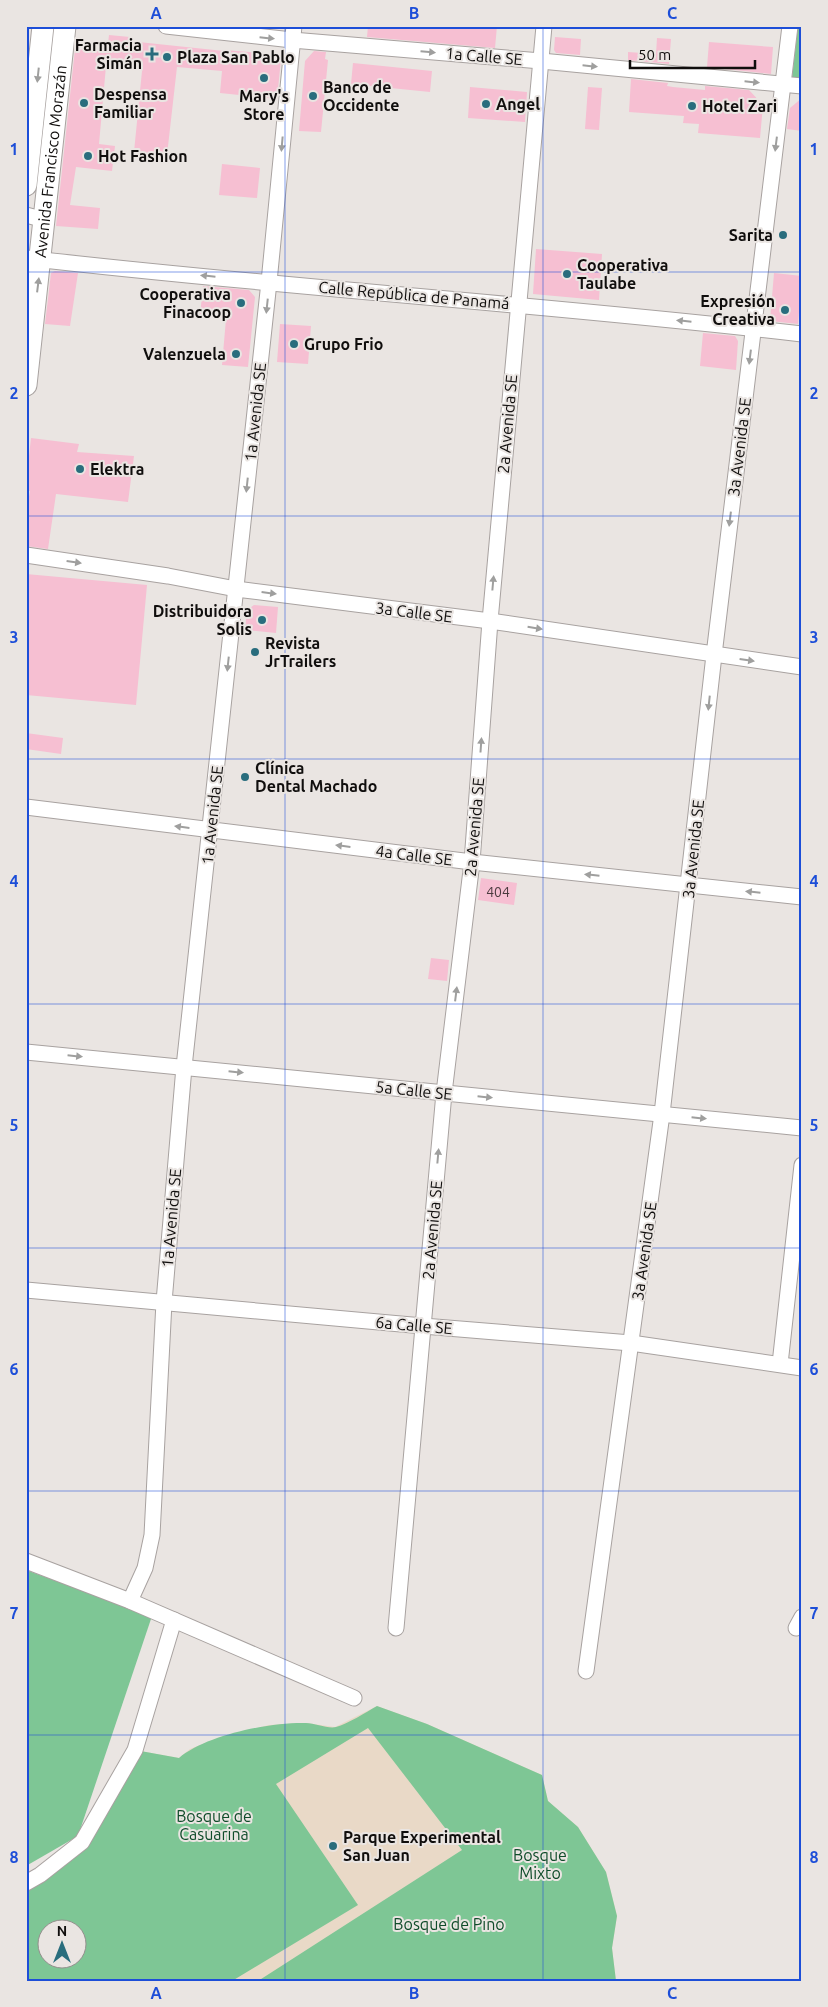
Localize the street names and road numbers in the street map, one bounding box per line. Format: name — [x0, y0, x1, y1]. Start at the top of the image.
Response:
street label: 1a Calle SE — [445, 44, 523, 68]
street label: Avenida Francisco Morazán — [31, 64, 70, 259]
street label: Calle República de Panamá — [318, 278, 510, 312]
street label: 1a Avenida SE — [241, 362, 269, 462]
street label: 2a Avenida SE — [494, 374, 520, 474]
street label: 3a Avenida SE — [724, 397, 754, 497]
street label: 3a Calle SE — [375, 598, 453, 626]
street label: 1a Avenida SE — [198, 765, 226, 865]
street label: 2a Avenida SE — [461, 777, 487, 877]
street label: 3a Avenida SE — [679, 799, 707, 899]
street label: 4a Calle SE — [375, 841, 453, 869]
street label: 5a Calle SE — [375, 1077, 453, 1103]
street label: 1a Avenida SE — [158, 1168, 184, 1268]
street label: 2a Avenida SE — [419, 1180, 445, 1280]
street label: 3a Avenida SE — [628, 1201, 660, 1301]
street label: 6a Calle SE — [375, 1313, 453, 1337]

